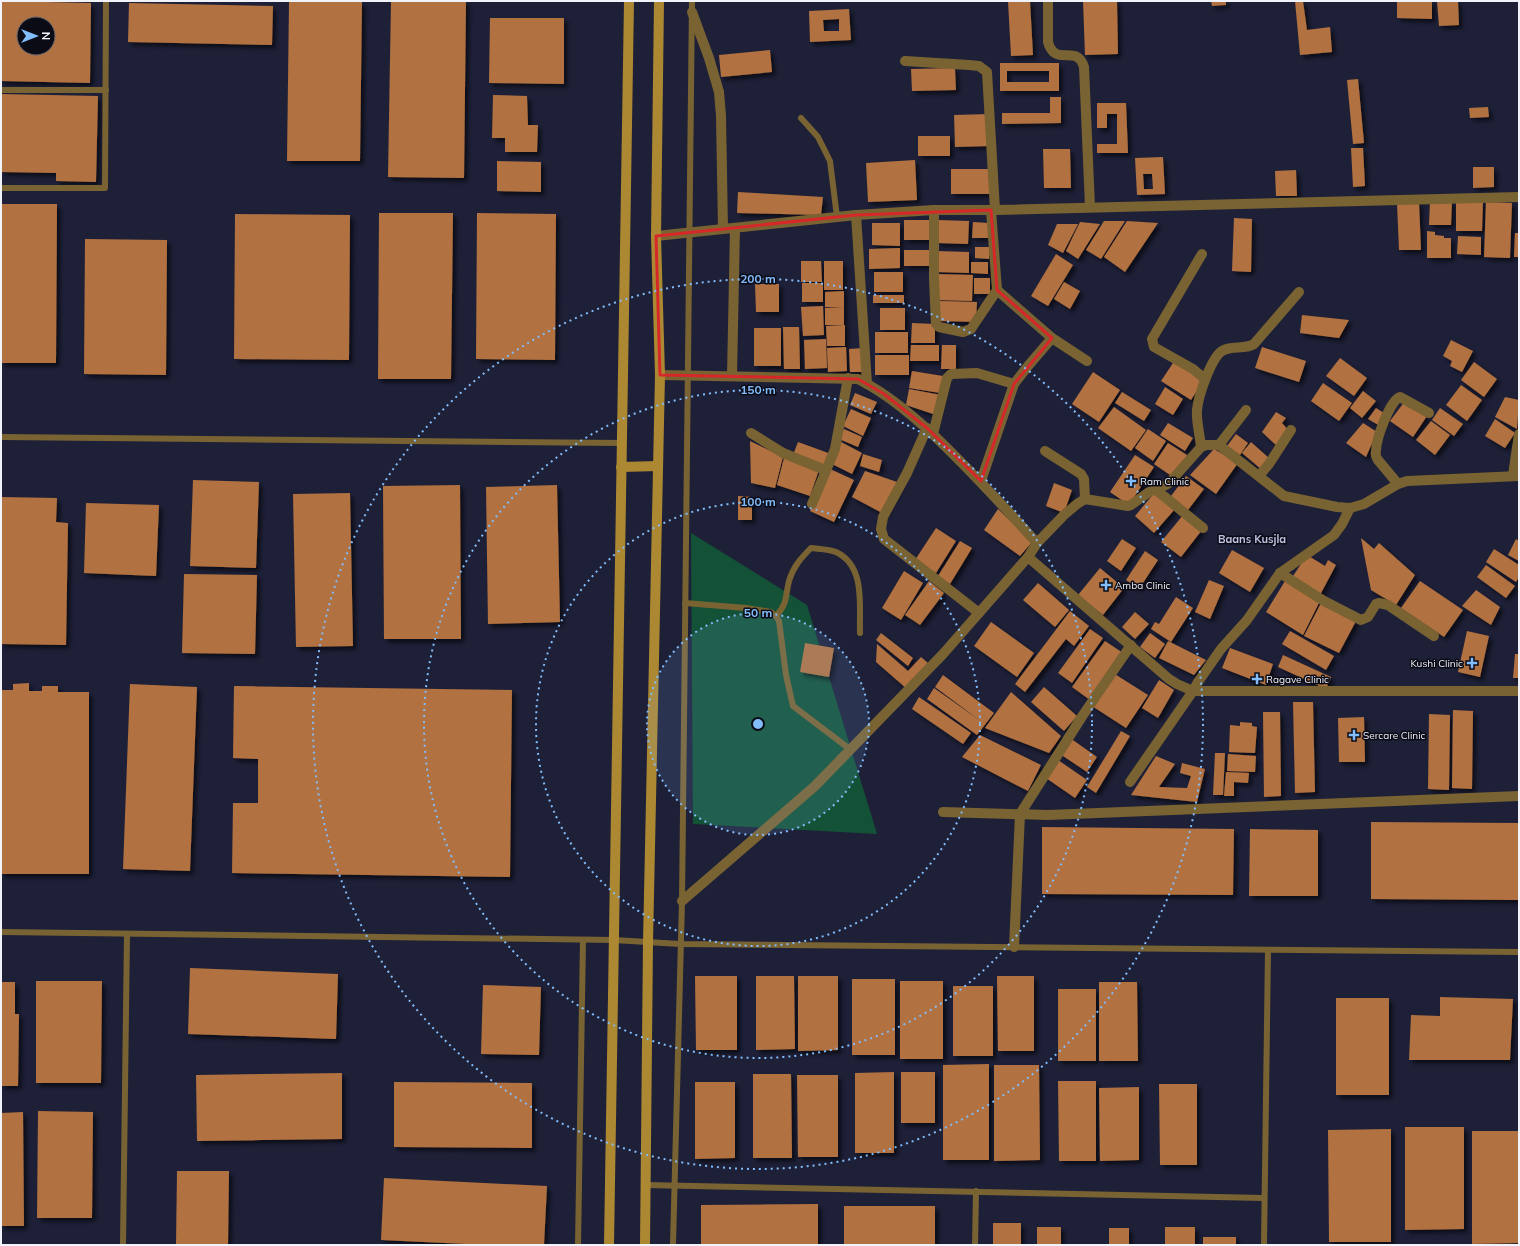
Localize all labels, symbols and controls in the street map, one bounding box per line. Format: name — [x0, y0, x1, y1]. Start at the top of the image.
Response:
north arrow — [16, 16, 56, 56]
text: N — [39, 32, 53, 40]
text: 200 m — [740, 271, 776, 286]
text: 150 m — [740, 382, 776, 397]
marker: Ram Clinic — [1125, 475, 1137, 487]
place label: Ram Clinic — [1140, 475, 1189, 488]
text: 100 m — [740, 494, 776, 509]
district label: Baans Kusjla — [1218, 532, 1286, 546]
marker: Amba Clinic — [1100, 579, 1112, 591]
place label: Amba Clinic — [1115, 579, 1171, 592]
text: 50 m — [744, 605, 772, 620]
place label: Kushi Clinic — [1410, 657, 1463, 670]
marker: Kushi Clinic — [1466, 657, 1478, 669]
marker: Ragave Clinic — [1251, 673, 1263, 685]
place label: Ragave Clinic — [1266, 673, 1329, 686]
centre of rings — [751, 717, 765, 731]
marker: Sercare Clinic — [1348, 729, 1360, 741]
place label: Sercare Clinic — [1363, 729, 1426, 742]

